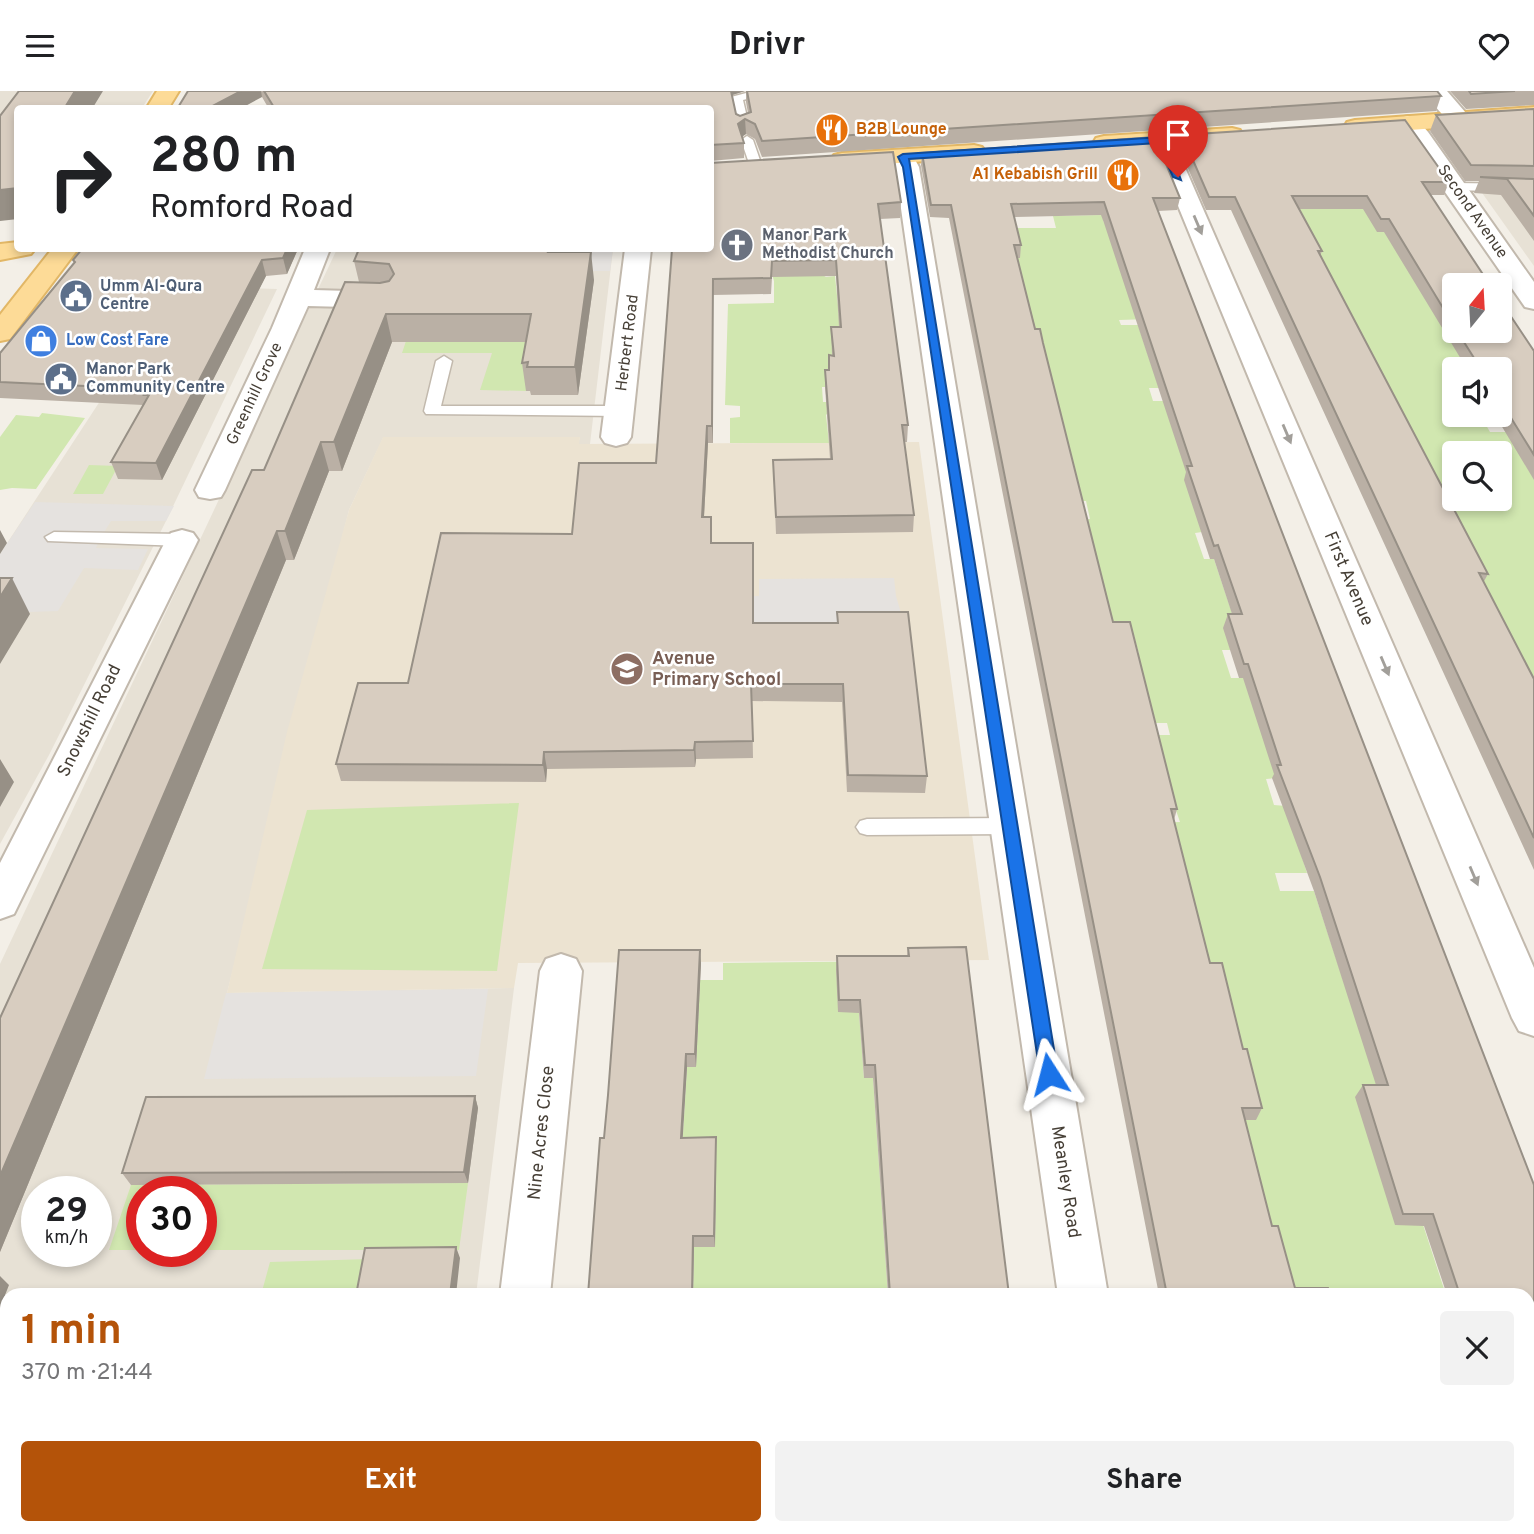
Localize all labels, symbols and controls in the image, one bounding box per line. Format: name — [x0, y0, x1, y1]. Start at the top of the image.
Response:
text: Drivr — [729, 26, 805, 66]
icon: menu — [21, 27, 59, 65]
icon: heart — [1475, 27, 1513, 65]
pin — [1148, 105, 1208, 177]
restaurant icon: B2B Lounge — [813, 111, 851, 149]
icon: arrive — [1159, 116, 1197, 154]
place label: B2B Lounge — [856, 120, 947, 140]
text: 280 m — [150, 128, 297, 190]
icon: right — [35, 133, 126, 224]
restaurant icon: A1 Kebabish Grill — [1104, 156, 1142, 194]
street label: Second Avenue — [1432, 161, 1512, 263]
place label: A1 Kebabish Grill — [972, 165, 1098, 185]
text: Romford Road — [150, 189, 354, 229]
one-way arrow — [1192, 215, 1204, 235]
church icon: Manor Park Methodist Church — [718, 226, 756, 264]
place label: Manor Park Methodist Church — [762, 226, 894, 264]
north arrow — [1442, 273, 1512, 343]
map controls — [1442, 273, 1512, 511]
public building icon: Umm Al-Qura Centre — [57, 277, 95, 315]
place label: Umm Al-Qura Centre — [100, 277, 202, 315]
street label: Herbert Road — [612, 293, 644, 393]
shop icon: Low Cost Fare — [22, 322, 60, 360]
place label: Low Cost Fare — [66, 331, 169, 351]
street label: Greenhill Grove — [222, 339, 288, 449]
button: sound — [1442, 357, 1512, 427]
public building icon: Manor Park Community Centre — [42, 360, 80, 398]
place label: Manor Park Community Centre — [86, 360, 225, 398]
one-way arrow — [1282, 424, 1293, 445]
button: search — [1442, 441, 1512, 511]
street label: First Avenue — [1318, 528, 1378, 630]
place label: Avenue Primary School — [652, 648, 781, 692]
school or university icon: Avenue Primary School — [608, 650, 646, 688]
one-way arrow — [1380, 656, 1391, 677]
street label: Snowshill Road — [53, 661, 127, 781]
one-way arrow — [1468, 866, 1480, 886]
position arrow — [1012, 1037, 1086, 1111]
street label: Nine Acres Close — [524, 1065, 560, 1201]
street label: Meanley Road — [1045, 1124, 1085, 1240]
speed limit sign: 30 — [126, 1176, 217, 1267]
text: 29 — [45, 1190, 88, 1234]
text: km/h — [45, 1227, 88, 1250]
text: 1 min — [21, 1306, 122, 1359]
button: close — [1440, 1311, 1514, 1385]
text: 370 m · 21:44 — [21, 1359, 153, 1388]
button: Exit — [21, 1441, 761, 1521]
button: Share — [775, 1441, 1514, 1521]

